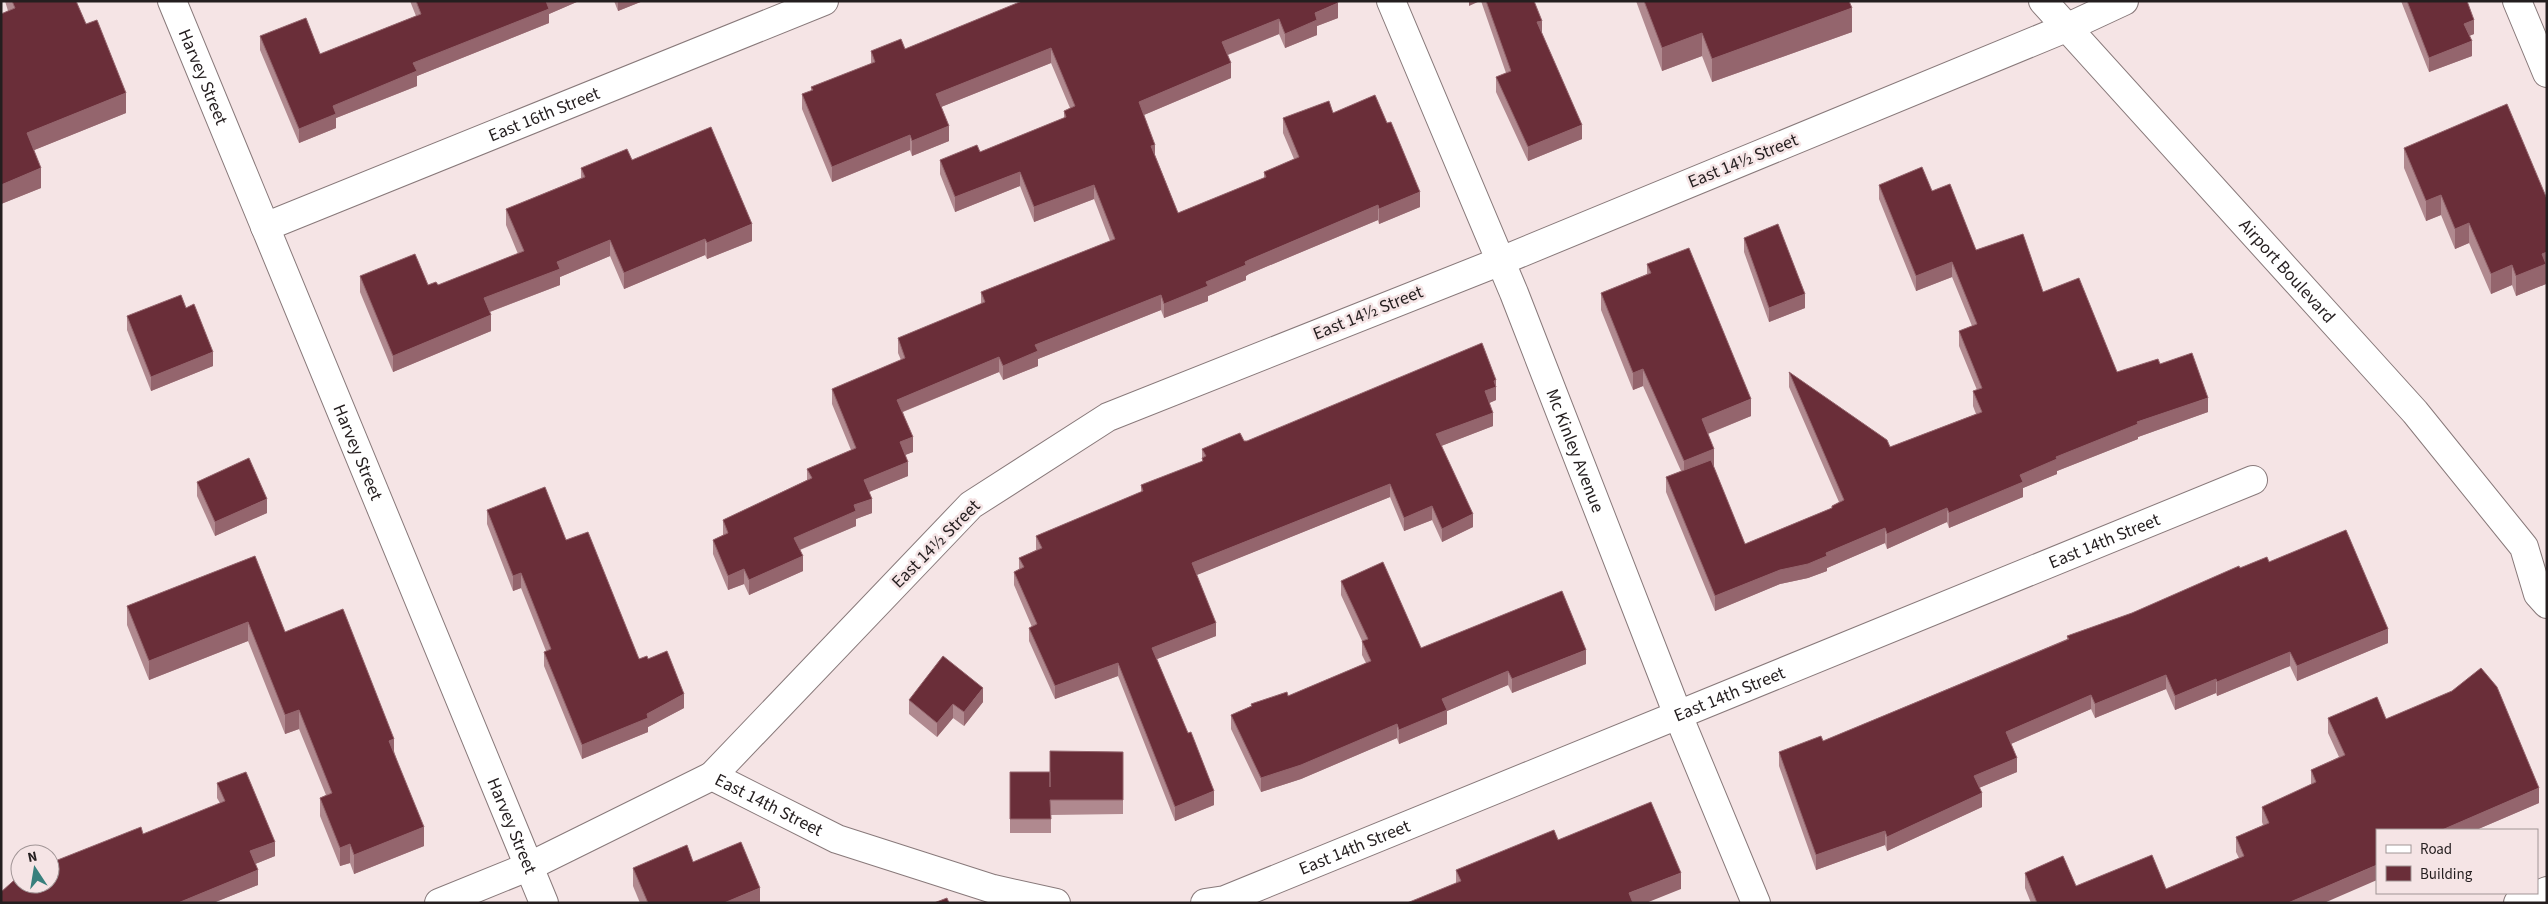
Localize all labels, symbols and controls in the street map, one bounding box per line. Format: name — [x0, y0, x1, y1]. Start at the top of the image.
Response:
street label: Harvey Street — [172, 25, 234, 129]
street label: East 16th Street — [485, 80, 603, 148]
street label: East 14½ Street — [1684, 128, 1802, 194]
street label: Airport Boulevard — [2233, 213, 2341, 329]
street label: East 14½ Street — [1309, 280, 1427, 346]
street label: Mc Kinley Avenue — [1540, 385, 1611, 516]
street label: Harvey Street — [327, 400, 389, 504]
street label: East 14½ Street — [886, 494, 986, 594]
street label: East 14th Street — [2045, 507, 2164, 575]
street label: East 14th Street — [1670, 660, 1789, 728]
street label: East 14th Street — [711, 767, 827, 842]
street label: Harvey Street — [481, 774, 543, 878]
street label: East 14th Street — [1295, 813, 1414, 881]
legend — [2376, 829, 2538, 894]
text: Road — [2420, 839, 2452, 860]
north arrow — [10, 844, 60, 894]
text: N — [26, 847, 39, 868]
text: Building — [2420, 864, 2473, 885]

